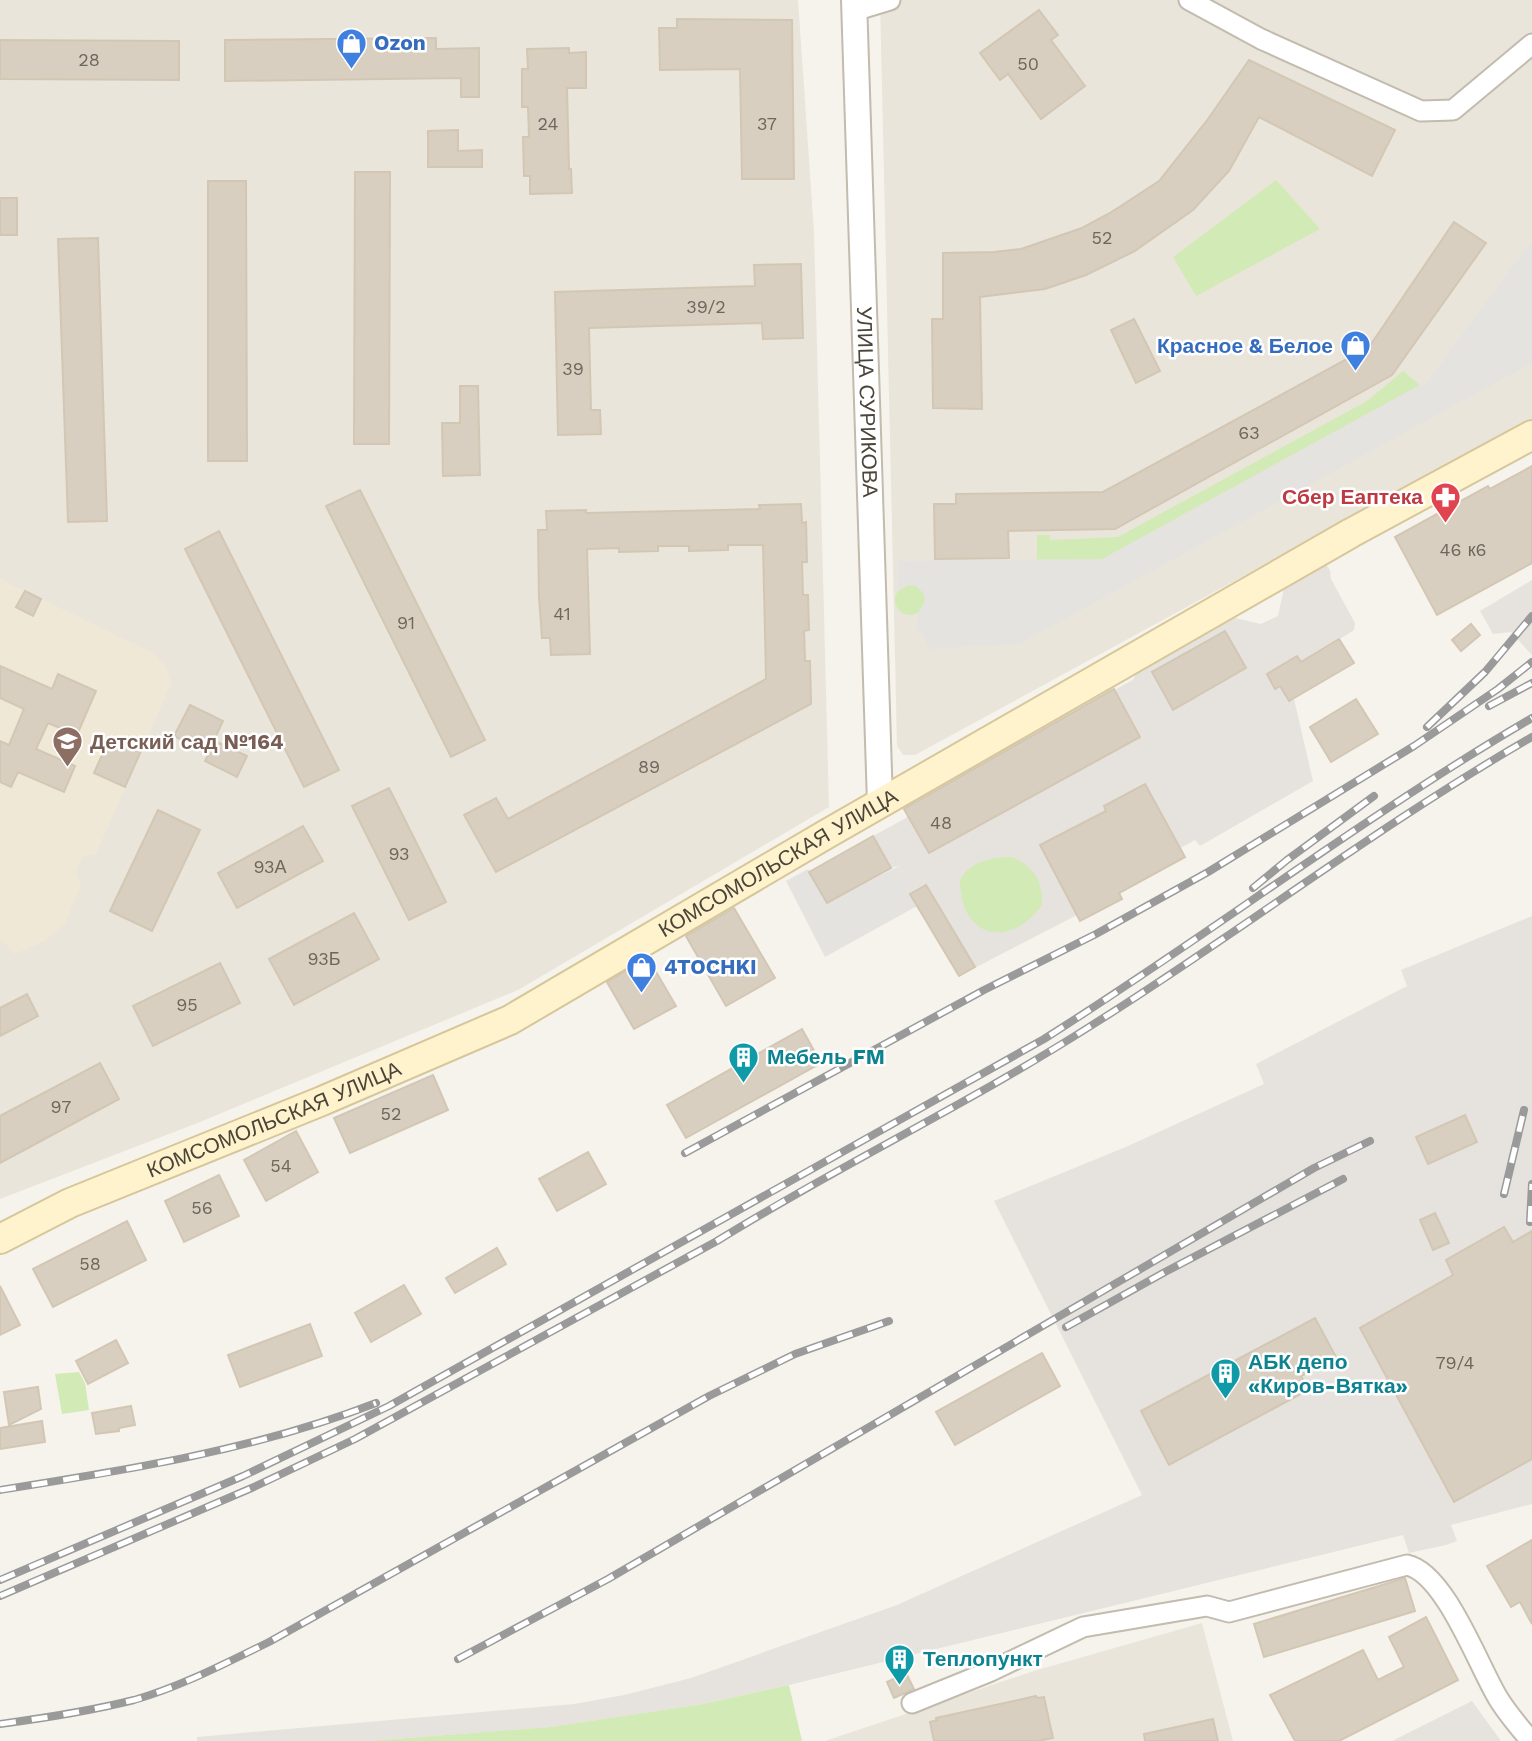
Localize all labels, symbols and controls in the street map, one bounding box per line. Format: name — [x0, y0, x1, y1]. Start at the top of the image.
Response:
shop icon: Ozon — [334, 26, 368, 70]
place label: Ozon — [374, 30, 426, 55]
house number: 28 — [78, 49, 100, 70]
house number: 50 — [1017, 53, 1039, 74]
house number: 24 — [538, 113, 558, 134]
house number: 37 — [757, 113, 777, 134]
house number: 52 — [1092, 227, 1112, 248]
house number: 39/2 — [686, 296, 726, 317]
street label: УЛИЦА СУРИКОВА — [852, 306, 883, 498]
shop icon: Красное & Белое — [1339, 329, 1373, 373]
place label: Красное & Белое — [1157, 333, 1333, 358]
house number: 39 — [562, 358, 584, 379]
house number: 63 — [1238, 422, 1260, 443]
pharmacy icon: Сбер Еаптека — [1429, 480, 1463, 524]
place label: Сбер Еаптека — [1282, 484, 1423, 509]
house number: 46 к6 — [1440, 539, 1486, 560]
house number: 41 — [553, 603, 571, 624]
house number: 91 — [397, 612, 415, 633]
school or university icon: Детский сад №164 — [50, 725, 84, 769]
place label: Детский сад №164 — [90, 729, 284, 754]
house number: 89 — [638, 756, 660, 777]
street label: КОМСОМОЛЬСКАЯ УЛИЦА — [654, 783, 902, 942]
house number: 48 — [930, 812, 952, 833]
house number: 93 — [388, 843, 410, 864]
house number: 93А — [253, 856, 287, 877]
house number: 93Б — [307, 948, 341, 969]
shop icon: 4TOCHKI — [624, 950, 658, 994]
place label: 4TOCHKI — [664, 954, 757, 979]
house number: 95 — [176, 994, 198, 1015]
building icon: Мебель FM — [727, 1040, 761, 1084]
place label: Мебель FM — [767, 1044, 885, 1069]
street label: КОМСОМОЛЬСКАЯ УЛИЦА — [143, 1056, 405, 1183]
house number: 97 — [51, 1096, 71, 1117]
house number: 52 — [381, 1103, 401, 1124]
house number: 54 — [270, 1155, 292, 1176]
house number: 56 — [191, 1197, 213, 1218]
house number: 58 — [79, 1253, 101, 1274]
place label: АБК депо «Киров-Вятка» — [1248, 1349, 1408, 1398]
house number: 79/4 — [1435, 1352, 1475, 1373]
building icon: АБК депо «Киров-Вятка» — [1208, 1357, 1242, 1401]
building icon: Теплопункт — [883, 1642, 917, 1686]
place label: Теплопункт — [923, 1646, 1043, 1671]

